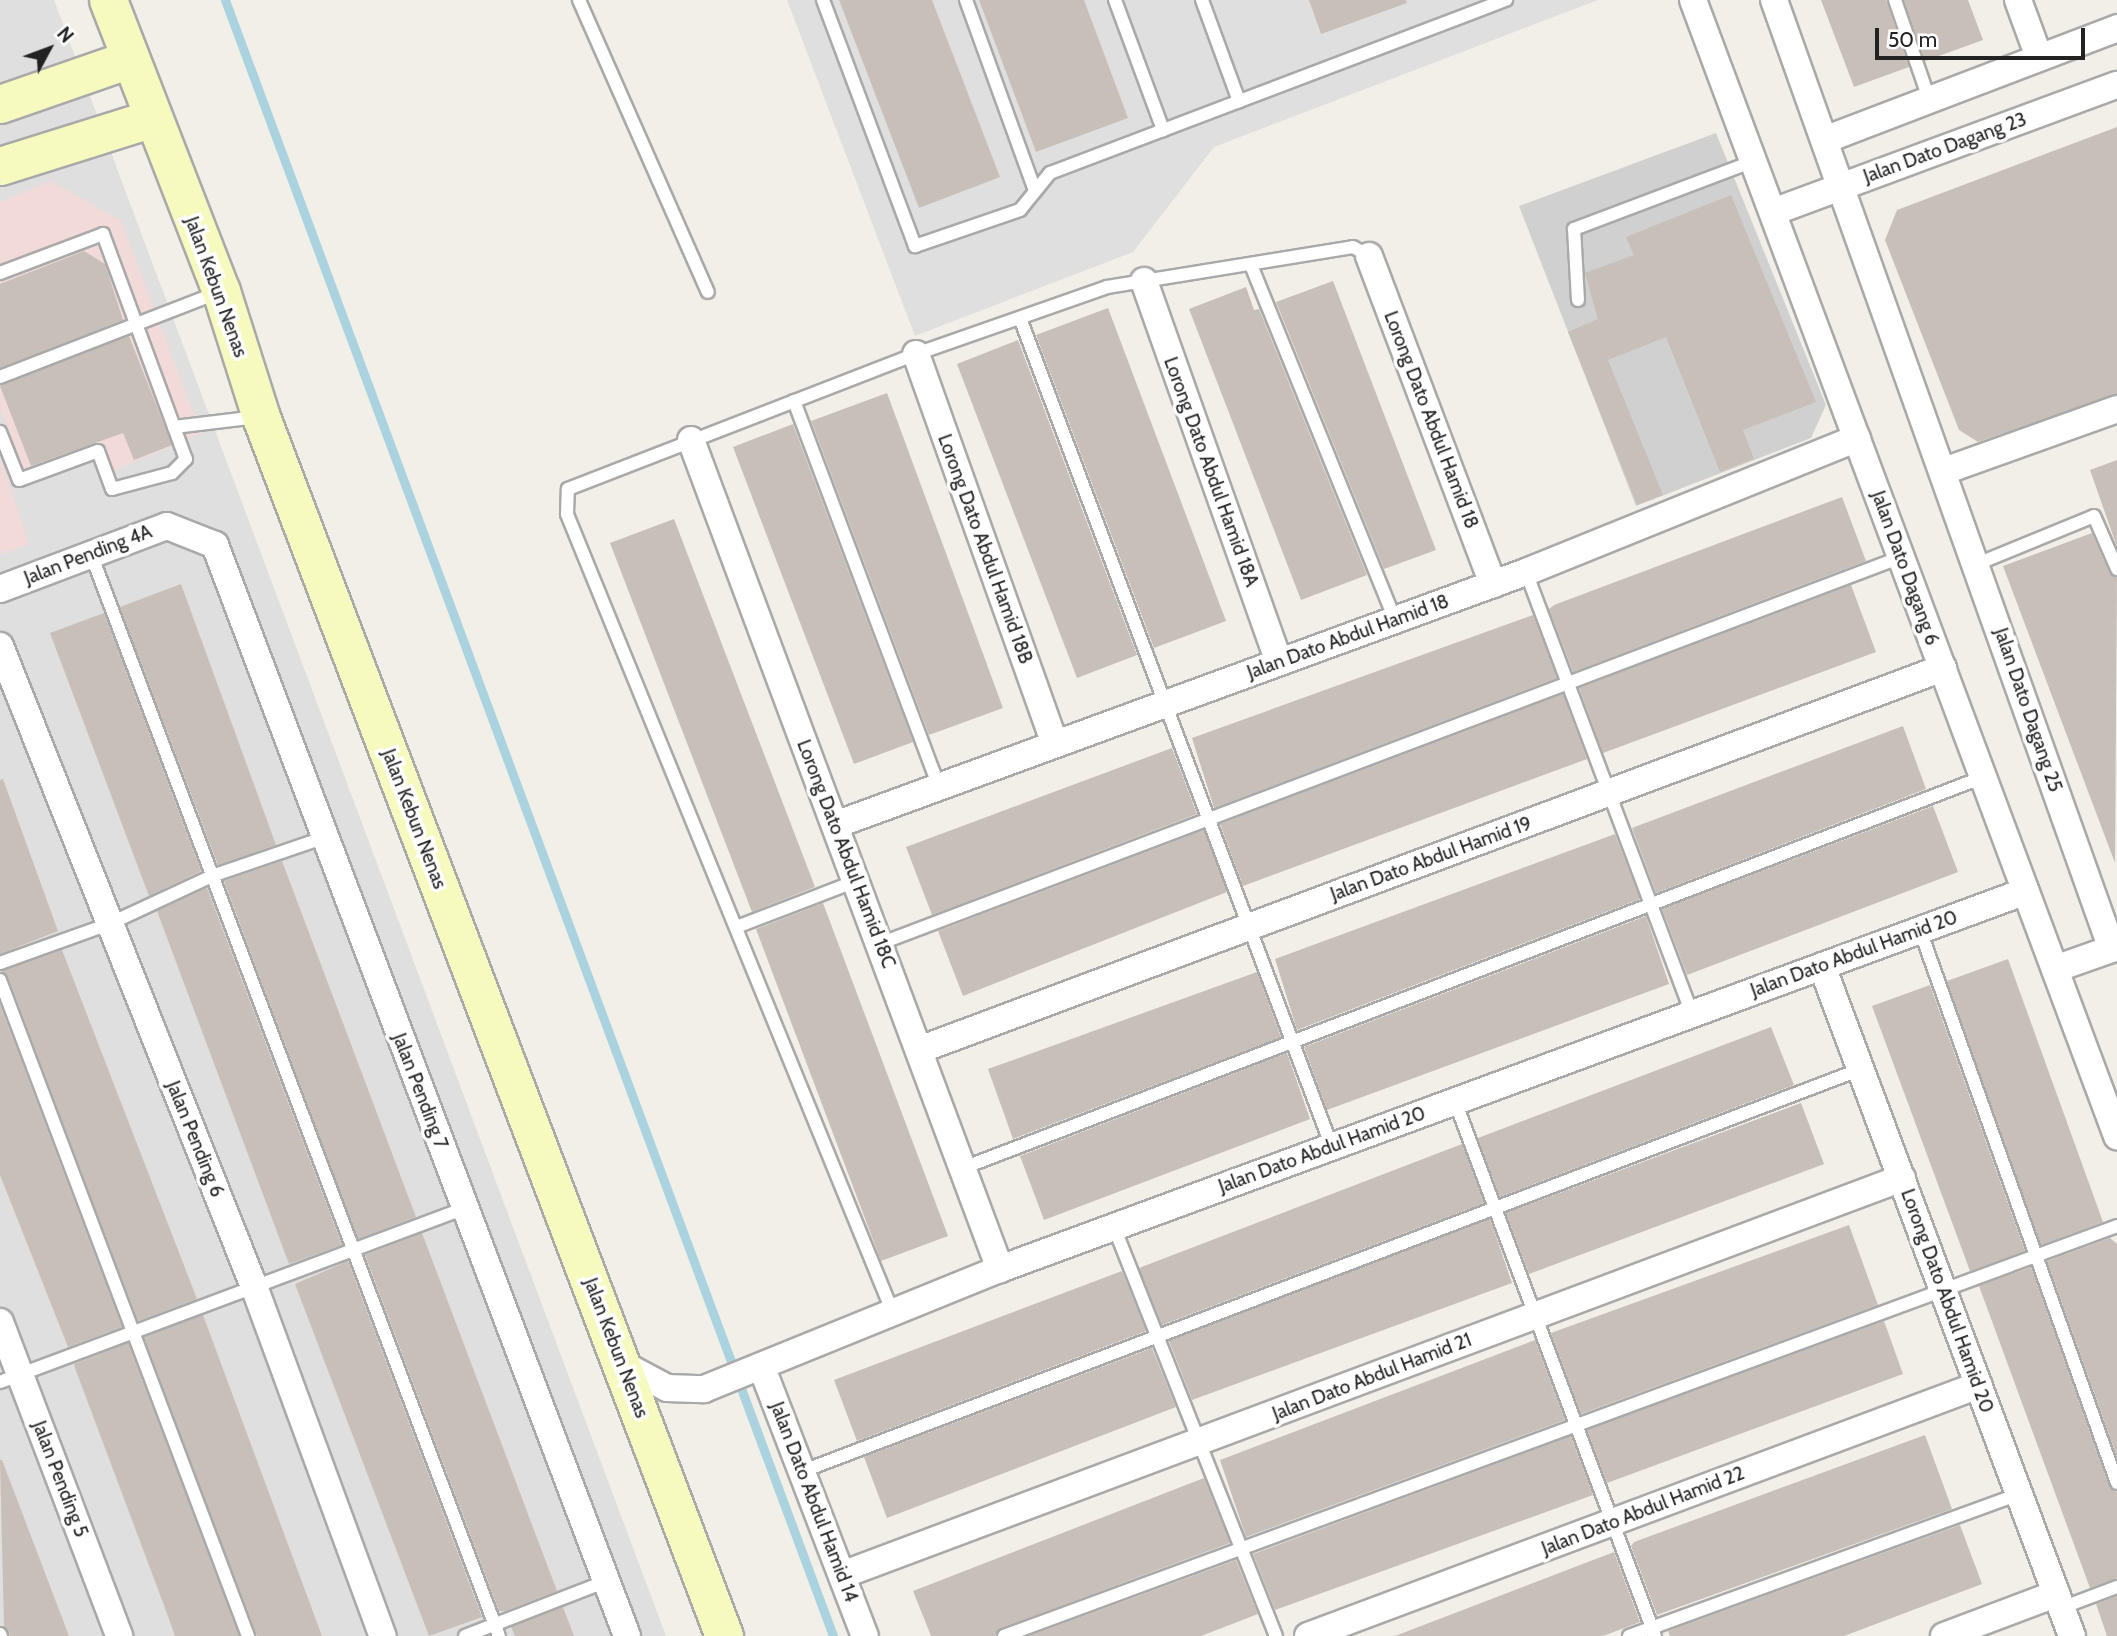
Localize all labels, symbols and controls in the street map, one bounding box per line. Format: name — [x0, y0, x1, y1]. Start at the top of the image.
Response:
north arrow — [14, 14, 84, 84]
scale bar — [1879, 14, 2089, 58]
text: N — [52, 22, 78, 48]
text: 50 m — [1888, 27, 1937, 52]
street label: Jalan Dato Dagang 23 — [1860, 108, 2030, 188]
street label: Jalan Kebun Nenas — [180, 214, 252, 360]
street label: Lorong Dato Abdul Hamid 18 — [1379, 308, 1483, 532]
street label: Lorong Dato Abdul Hamid 18A — [1159, 354, 1263, 590]
street label: Lorong Dato Abdul Hamid 18B — [933, 431, 1037, 667]
street label: Jalan Dato Dagang 6 — [1867, 488, 1943, 648]
street label: Jalan Pending 4A — [21, 520, 155, 590]
street label: Jalan Dato Abdul Hamid 18 — [1244, 590, 1452, 684]
street label: Jalan Dato Dagang 25 — [1989, 625, 2067, 795]
street label: Lorong Dato Abdul Hamid 18C — [792, 737, 900, 971]
street label: Jalan Kebun Nenas — [377, 746, 451, 892]
street label: Jalan Dato Abdul Hamid 19 — [1327, 812, 1535, 906]
street label: Jalan Dato Abdul Hamid 20 — [1747, 906, 1961, 1002]
street label: Jalan Pending 7 — [388, 1030, 452, 1152]
street label: Jalan Pending 6 — [161, 1078, 229, 1200]
street label: Jalan Dato Abdul Hamid 20 — [1215, 1102, 1429, 1198]
street label: Lorong Dato Abdul Hamid 20 — [1896, 1186, 1998, 1416]
street label: Jalan Kebun Nenas — [579, 1275, 653, 1421]
street label: Jalan Dato Abdul Hamid 21 — [1269, 1328, 1475, 1426]
street label: Jalan Dato Abdul Hamid 14 — [765, 1399, 863, 1605]
street label: Jalan Pending 5 — [27, 1418, 93, 1540]
street label: Jalan Dato Abdul Hamid 22 — [1538, 1462, 1748, 1560]

